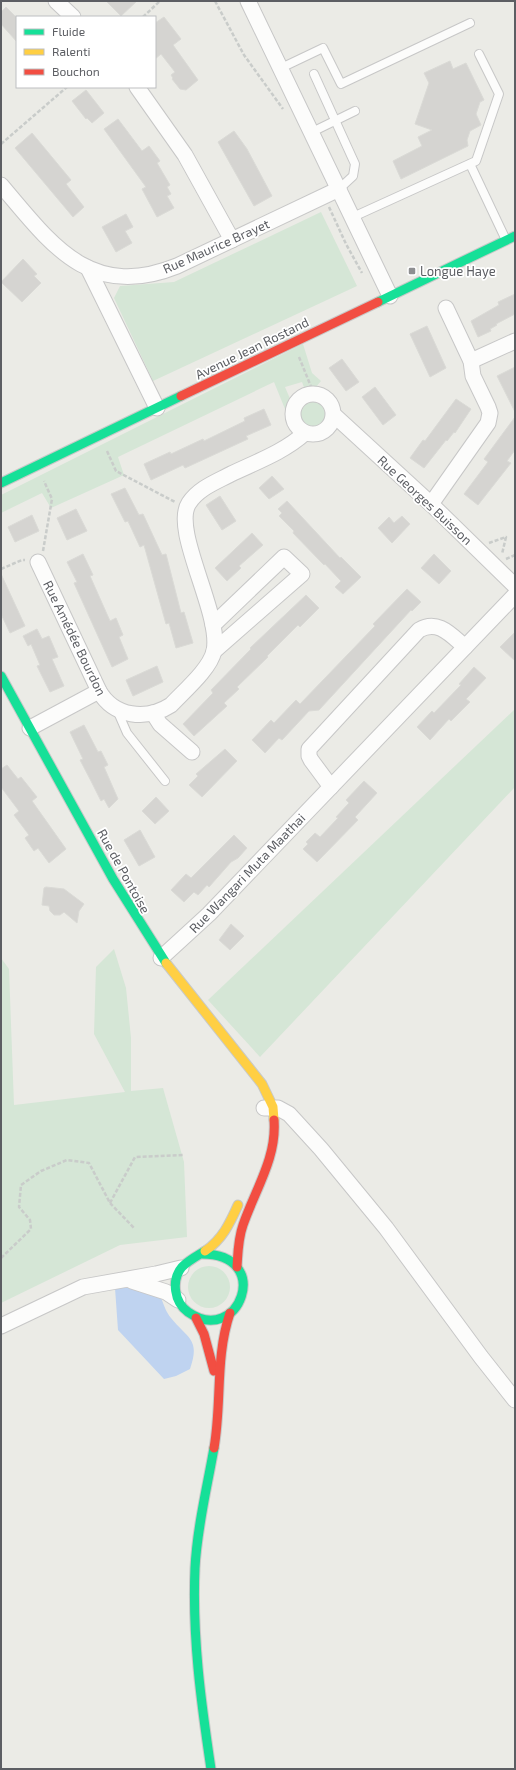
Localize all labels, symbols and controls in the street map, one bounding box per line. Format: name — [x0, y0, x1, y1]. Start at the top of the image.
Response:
legend — [16, 16, 156, 88]
text: Fluide — [52, 24, 85, 38]
text: Ralenti — [52, 44, 91, 58]
text: Bouchon — [52, 64, 100, 78]
street label: Rue Maurice Brayet — [160, 215, 272, 277]
place label: Longue Haye — [420, 263, 496, 279]
marker: Longue Haye — [407, 266, 417, 276]
street label: Avenue Jean Rostand — [193, 314, 311, 382]
street label: Rue Georges Buisson — [374, 452, 476, 548]
street label: Rue Amédée Bourdon — [40, 578, 110, 698]
street label: Rue Wangari Muta Maathai — [186, 810, 308, 936]
street label: Rue de Pontoise — [94, 826, 154, 916]

